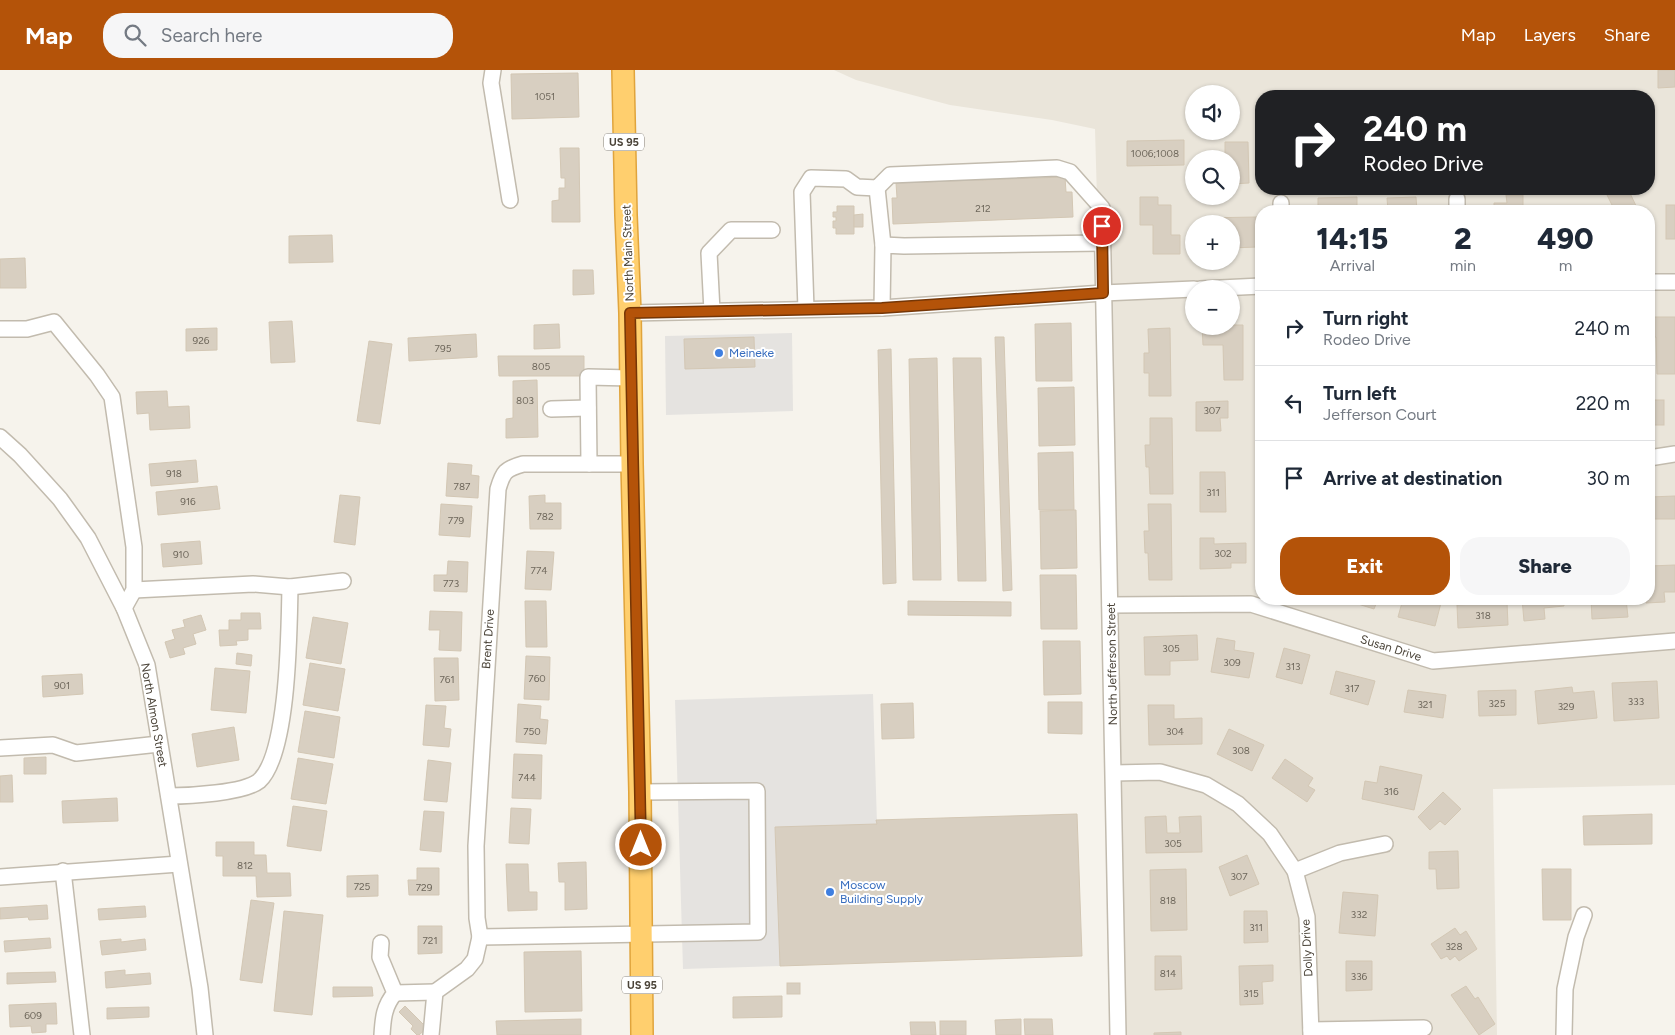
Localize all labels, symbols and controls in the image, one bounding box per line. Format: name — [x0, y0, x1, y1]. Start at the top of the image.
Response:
search box — [103, 13, 453, 58]
text: Map — [25, 21, 73, 50]
icon: search — [121, 21, 149, 49]
text: Search here — [161, 24, 262, 47]
text: Map — [1461, 24, 1496, 46]
text: Layers — [1524, 24, 1576, 46]
text: Share — [1604, 24, 1650, 46]
map controls — [1185, 85, 1240, 335]
button: sound — [1185, 85, 1240, 140]
house number: 1051 — [535, 90, 555, 103]
text: 240 m — [1363, 108, 1467, 150]
icon: right — [1280, 110, 1345, 175]
road number: US 95 — [604, 134, 644, 150]
house number: 1006;1008 — [1131, 147, 1179, 160]
button: search — [1185, 150, 1240, 205]
text: Rodeo Drive — [1363, 150, 1484, 177]
house number: 212 — [975, 202, 991, 215]
street label: North Main Street — [619, 204, 637, 302]
pin — [1081, 205, 1123, 247]
icon: arrive — [1088, 212, 1116, 240]
button: + — [1185, 215, 1240, 270]
text: 14:15 — [1316, 220, 1388, 257]
text: 2 — [1454, 220, 1472, 257]
text: 490 — [1537, 220, 1594, 257]
text: Arrival — [1330, 256, 1375, 275]
text: min — [1450, 256, 1476, 275]
text: m — [1559, 256, 1572, 275]
button: − — [1185, 280, 1240, 335]
text: Turn right — [1323, 307, 1409, 330]
icon: right — [1280, 314, 1308, 342]
text: 240 m — [1575, 317, 1630, 340]
text: Rodeo Drive — [1323, 330, 1411, 349]
house number: 926 — [193, 334, 210, 347]
house number: 795 — [435, 342, 452, 355]
place label: Meineke — [729, 346, 774, 360]
marker: Meineke — [713, 347, 725, 359]
house number: 805 — [532, 360, 550, 373]
text: Turn left — [1323, 382, 1397, 405]
icon: left — [1280, 389, 1308, 417]
text: 220 m — [1576, 392, 1630, 415]
house number: 803 — [516, 394, 534, 407]
house number: 307 — [1203, 404, 1221, 417]
text: Jefferson Court — [1323, 405, 1437, 424]
icon: arrive — [1280, 464, 1308, 492]
house number: 918 — [166, 467, 182, 480]
text: Arrive at destination — [1323, 467, 1502, 490]
text: 30 m — [1587, 467, 1630, 490]
house number: 787 — [454, 480, 471, 493]
house number: 311 — [1206, 486, 1220, 499]
house number: 916 — [180, 495, 196, 508]
house number: 782 — [536, 510, 554, 523]
house number: 779 — [448, 514, 465, 527]
button: Exit — [1280, 537, 1450, 595]
button: Share — [1460, 537, 1630, 595]
house number: 302 — [1214, 547, 1232, 560]
house number: 910 — [173, 548, 189, 561]
house number: 774 — [531, 564, 547, 577]
house number: 773 — [443, 577, 459, 590]
street label: North Jefferson Street — [1104, 602, 1120, 725]
street label: Brent Drive — [479, 608, 497, 669]
house number: 318 — [1475, 609, 1491, 622]
street label: Susan Drive — [1359, 632, 1424, 664]
house number: 305 — [1162, 642, 1180, 655]
house number: 309 — [1223, 656, 1241, 669]
house number: 313 — [1285, 660, 1301, 673]
street label: North Almon Street — [138, 662, 170, 769]
house number: 760 — [528, 672, 546, 685]
house number: 761 — [439, 673, 455, 686]
house number: 901 — [54, 679, 70, 692]
house number: 317 — [1345, 682, 1360, 695]
house number: 333 — [1628, 695, 1644, 708]
house number: 325 — [1489, 697, 1506, 710]
house number: 321 — [1417, 698, 1433, 711]
house number: 329 — [1558, 700, 1575, 713]
house number: 750 — [523, 725, 541, 738]
house number: 304 — [1166, 725, 1184, 738]
house number: 308 — [1232, 744, 1250, 757]
house number: 744 — [518, 771, 536, 784]
house number: 316 — [1383, 785, 1399, 798]
position arrow — [614, 818, 666, 870]
house number: 305 — [1164, 837, 1182, 850]
house number: 812 — [237, 859, 253, 872]
house number: 307 — [1230, 870, 1248, 883]
place label: Moscow Building Supply — [840, 878, 924, 906]
house number: 725 — [354, 880, 371, 893]
house number: 729 — [416, 881, 433, 894]
marker: Moscow Building Supply — [824, 886, 836, 898]
house number: 818 — [1160, 894, 1176, 907]
house number: 332 — [1351, 908, 1367, 921]
street label: Dolly Drive — [1298, 918, 1315, 977]
house number: 311 — [1249, 921, 1263, 934]
house number: 721 — [422, 934, 438, 947]
house number: 328 — [1445, 940, 1463, 953]
house number: 814 — [1160, 967, 1176, 980]
house number: 336 — [1351, 970, 1368, 983]
road number: US 95 — [622, 976, 662, 994]
house number: 315 — [1243, 987, 1259, 1000]
house number: 609 — [24, 1009, 42, 1022]

